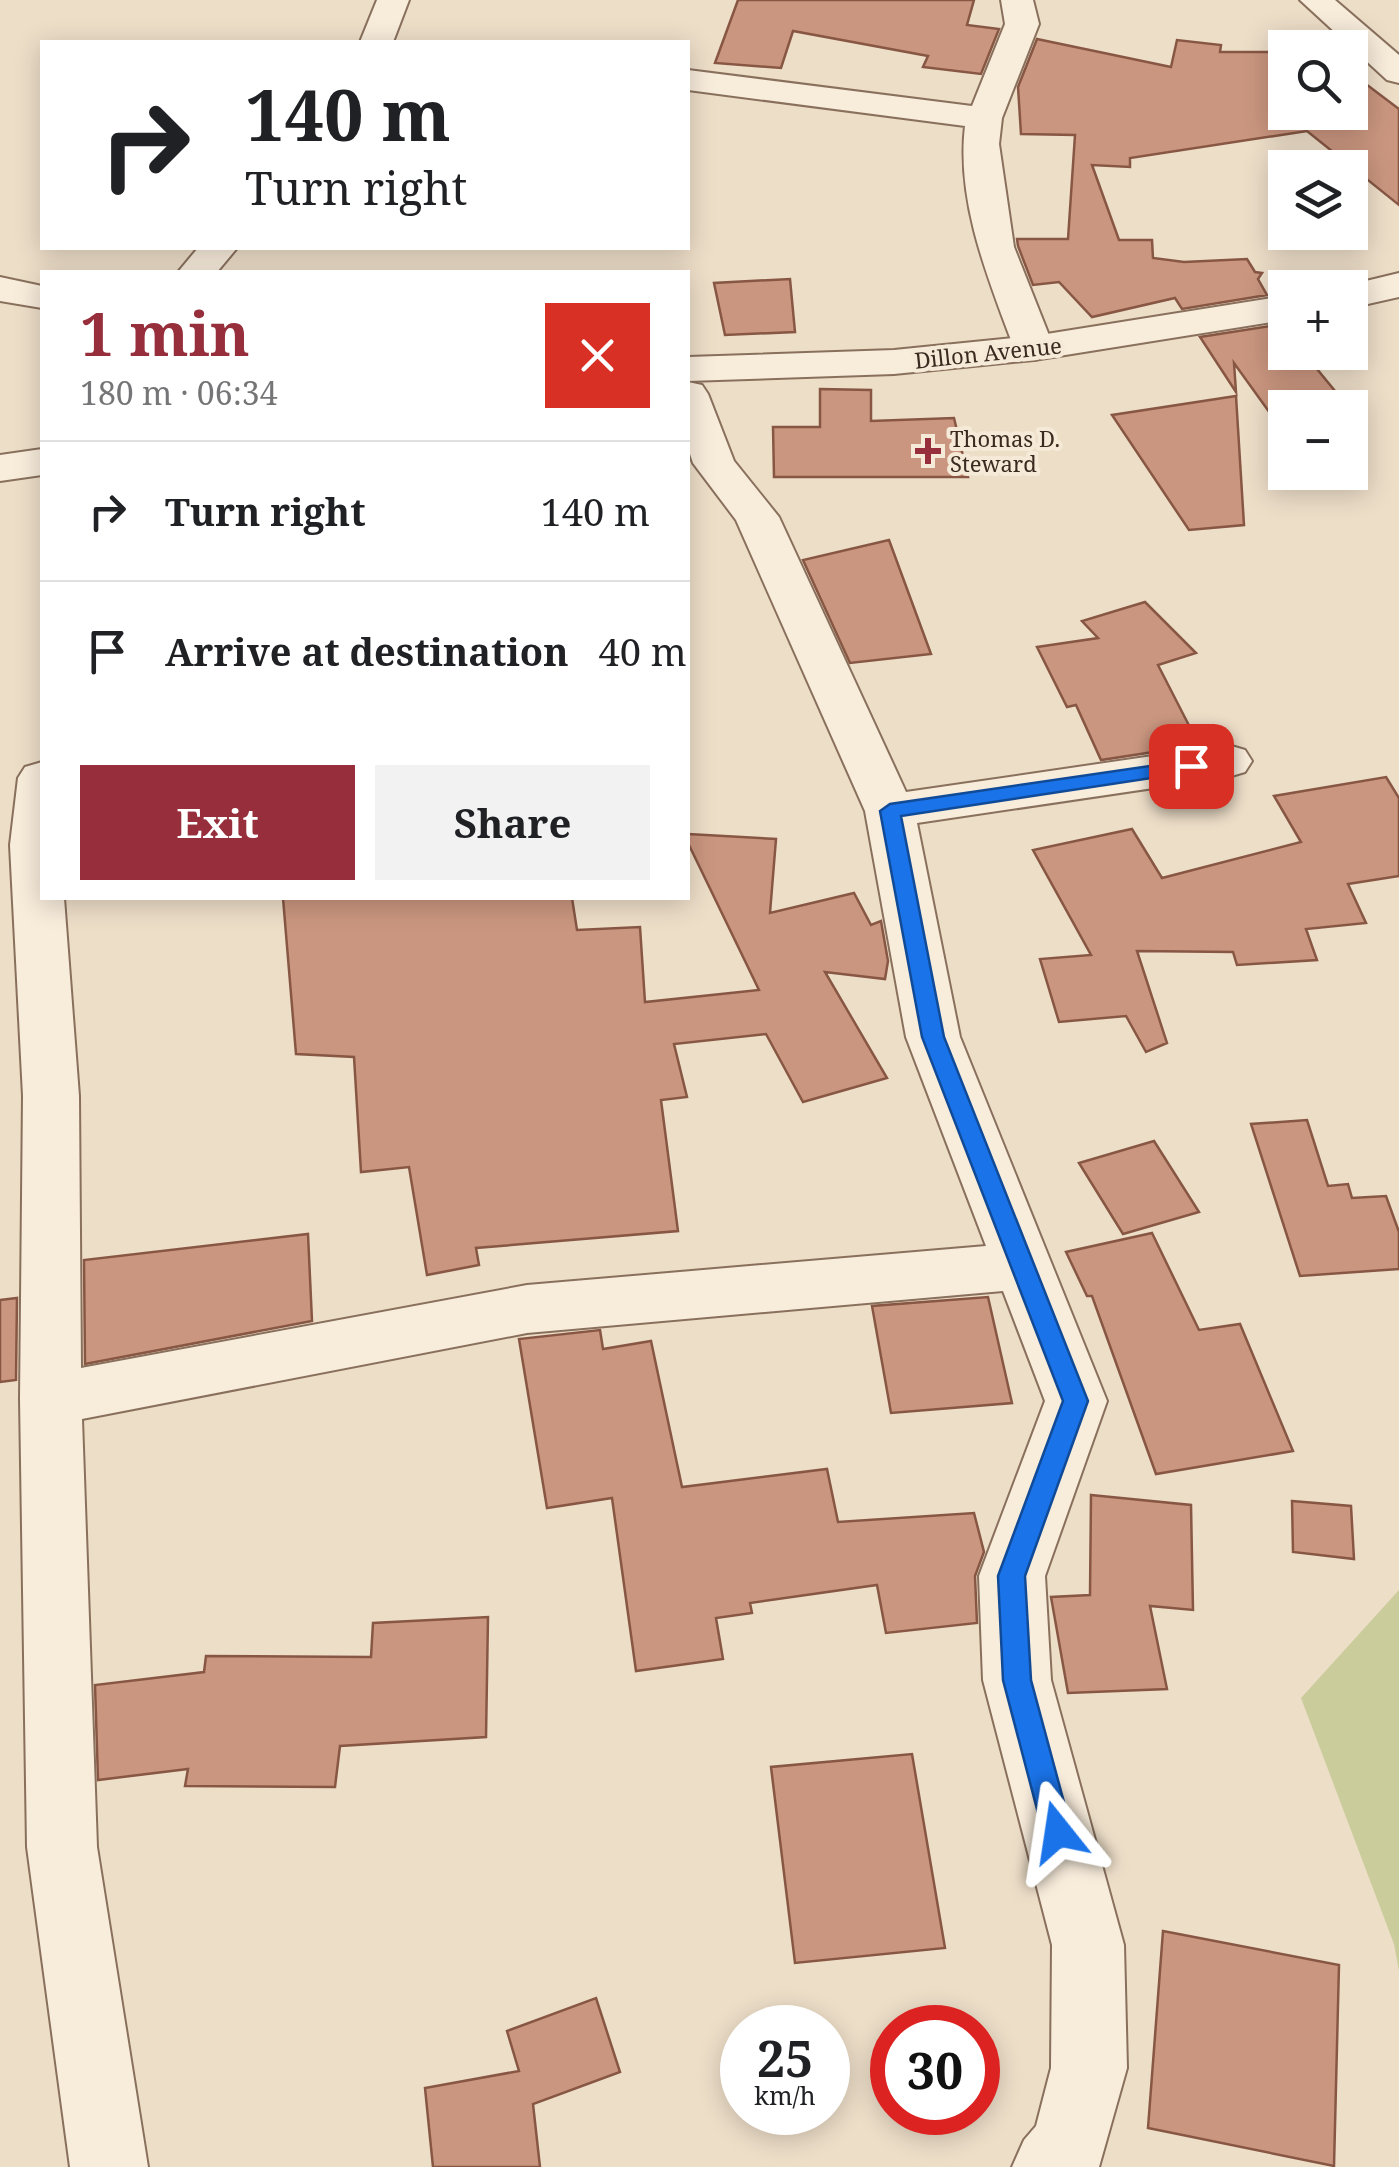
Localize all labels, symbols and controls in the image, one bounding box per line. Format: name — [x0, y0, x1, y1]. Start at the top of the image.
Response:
map controls — [1268, 30, 1368, 490]
button: search — [1268, 30, 1368, 130]
text: 140 m — [245, 66, 451, 162]
icon: right — [80, 80, 210, 210]
button: layers — [1268, 150, 1368, 250]
text: Turn right — [245, 157, 467, 218]
button: + — [1268, 270, 1368, 370]
text: 1 min — [80, 292, 250, 374]
button: close — [545, 303, 650, 408]
street label: Dillon Avenue — [913, 329, 1063, 375]
text: 180 m · 06:34 — [80, 371, 278, 414]
button: − — [1268, 390, 1368, 490]
place label: Thomas D. Steward — [950, 423, 1060, 478]
marker: Thomas D. Steward — [915, 438, 941, 464]
icon: right — [80, 484, 135, 539]
text: Turn right — [165, 485, 366, 537]
text: 140 m — [540, 485, 650, 537]
icon: arrive — [80, 624, 135, 679]
text: Arrive at destination — [165, 625, 569, 677]
text: 40 m — [599, 625, 687, 677]
pin — [1149, 724, 1234, 809]
icon: arrive — [1164, 739, 1219, 794]
button: Exit — [80, 765, 355, 880]
button: Share — [375, 765, 650, 880]
position arrow — [1006, 1780, 1110, 1884]
speed limit sign: 30 — [870, 2005, 1000, 2135]
text: 25 — [757, 2024, 813, 2092]
text: km/h — [754, 2078, 816, 2112]

